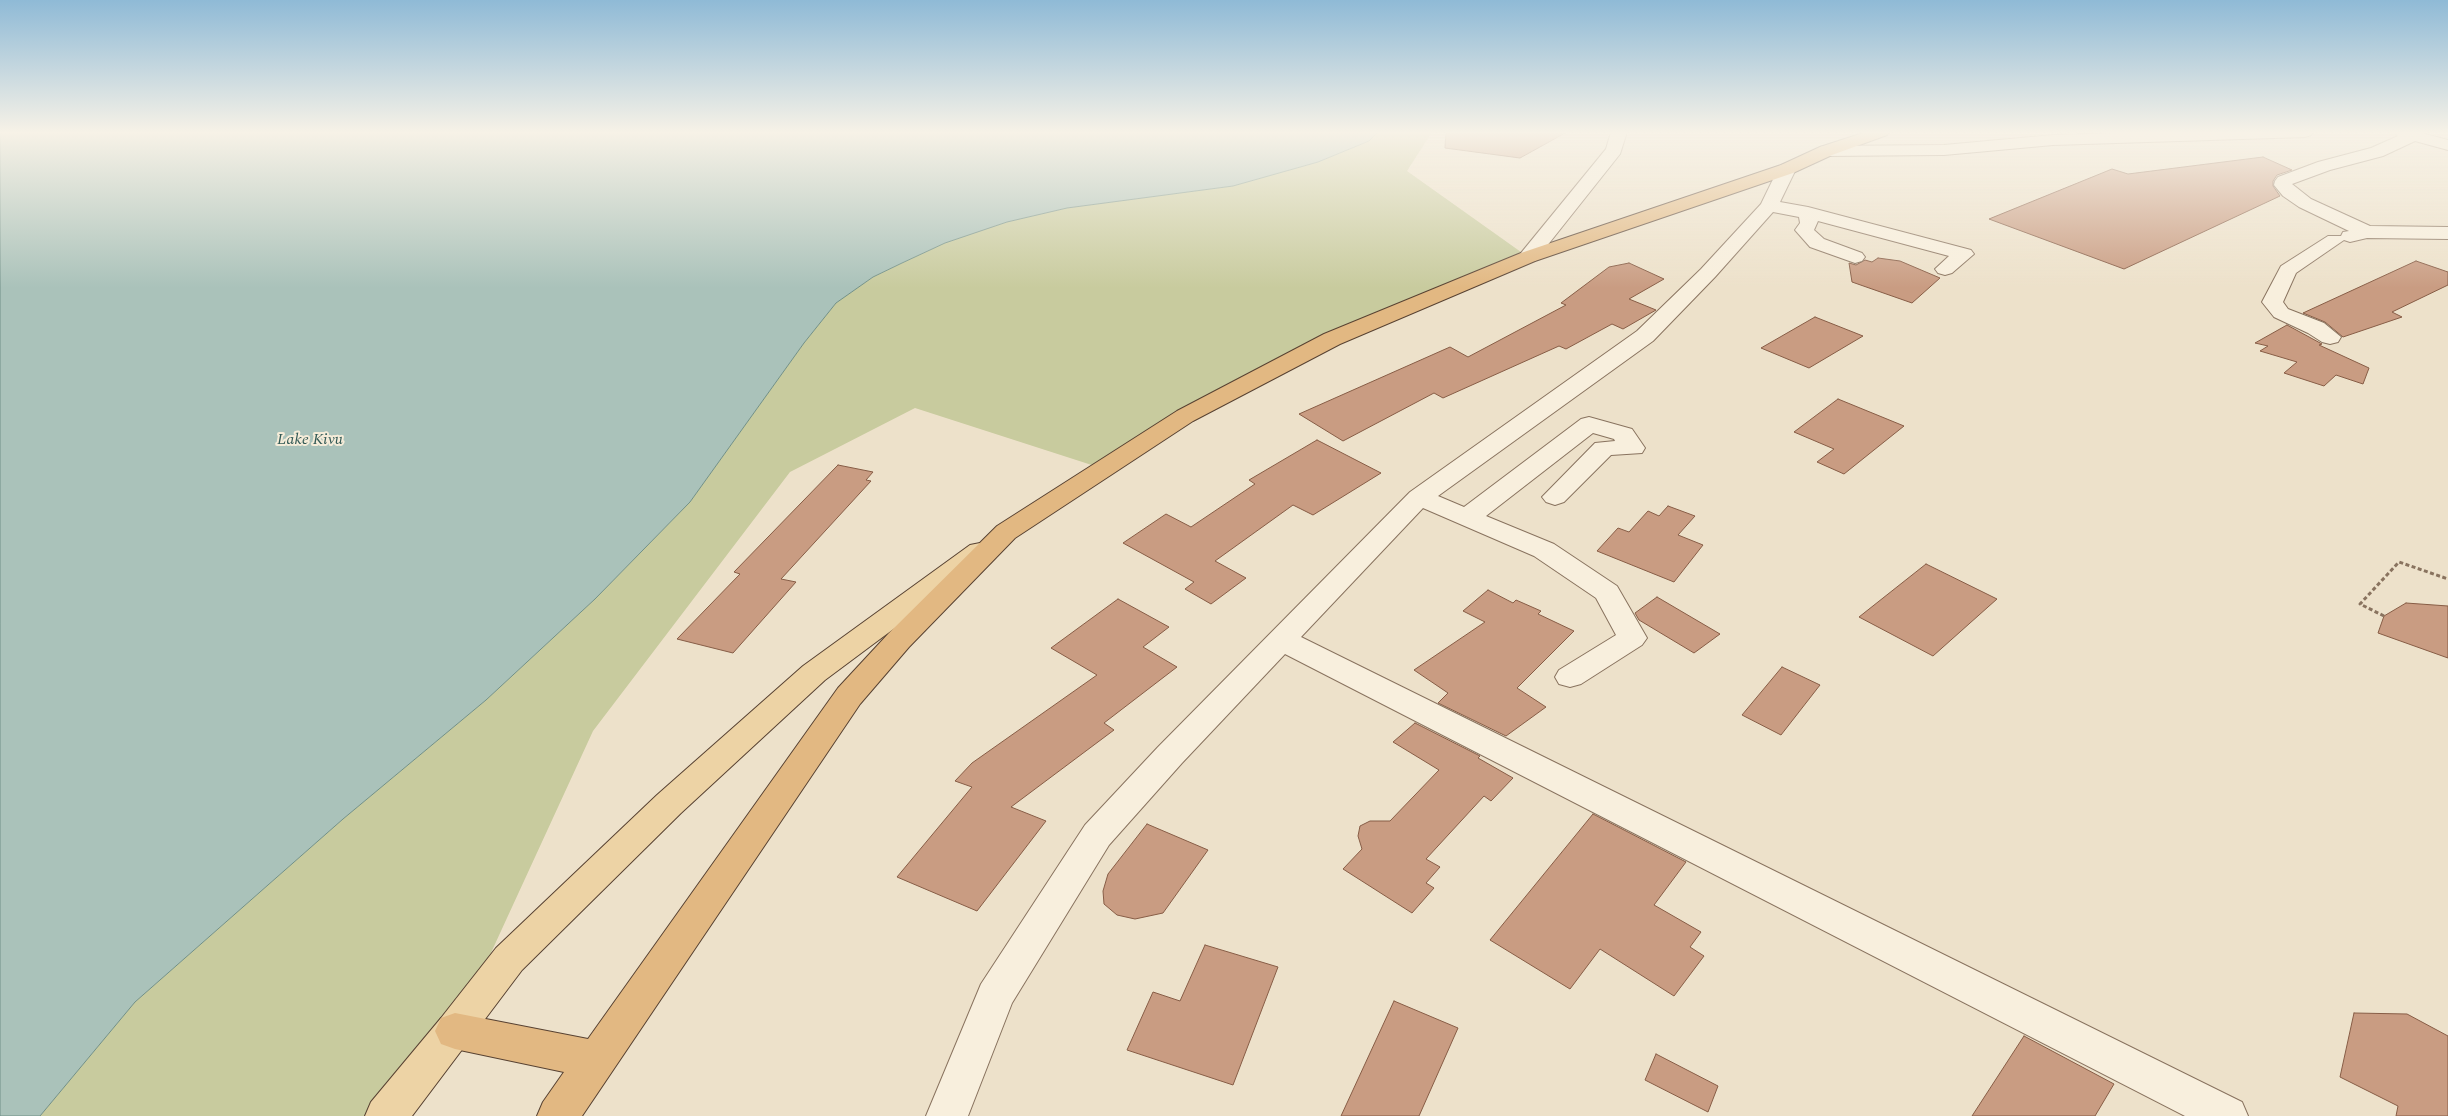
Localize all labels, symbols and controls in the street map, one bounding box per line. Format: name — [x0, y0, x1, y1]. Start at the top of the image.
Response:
water label: Lake Kivu — [277, 431, 343, 451]

